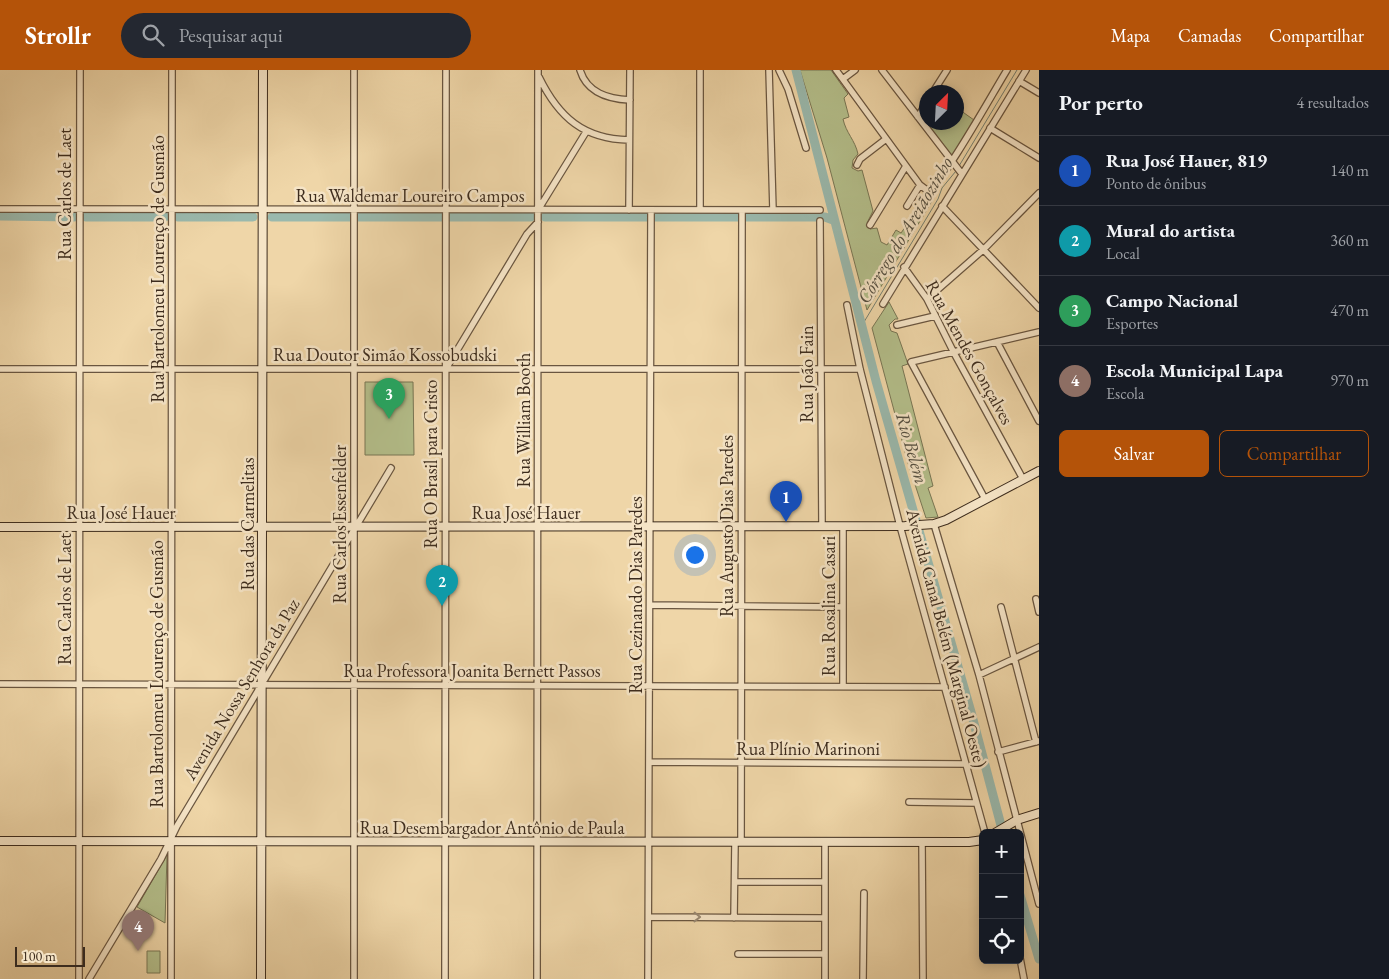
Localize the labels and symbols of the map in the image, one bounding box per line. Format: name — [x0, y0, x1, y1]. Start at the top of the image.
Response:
north arrow — [919, 85, 964, 130]
street label: Rua Carlos de Laet — [53, 128, 76, 260]
street label: Rua Bartolomeu Lourenço de Gusmão — [146, 135, 169, 403]
water label: Córrego do Areiãozinho — [851, 152, 959, 308]
street label: Rua Waldemar Loureiro Campos — [295, 184, 525, 207]
street label: Rua Mendes Gonçalves — [921, 276, 1019, 428]
street label: Rua João Fain — [795, 325, 818, 423]
street label: Rua Doutor Simão Kossobudski — [273, 343, 498, 366]
street label: Rua William Booth — [512, 353, 535, 487]
pin: 3 — [373, 378, 405, 419]
street label: Rua O Brasil para Cristo — [419, 379, 442, 548]
water label: Rio Belém — [890, 409, 934, 487]
street label: Rua Augusto Dias Paredes — [715, 435, 738, 617]
street label: Rua Carlos Essenfelder — [328, 445, 351, 603]
street label: Rua das Carmelitas — [236, 457, 259, 591]
pin: 1 — [770, 481, 802, 522]
street label: Rua Cezinando Dias Paredes — [624, 496, 647, 694]
street label: Rua José Hauer — [67, 501, 175, 524]
street label: Rua José Hauer — [472, 501, 580, 524]
street label: Avenida Canal Belém (Marginal Oeste) — [901, 505, 993, 770]
street label: Rua Carlos de Laet — [53, 533, 76, 665]
street label: Rua Rosalina Casari — [817, 535, 840, 676]
street label: Rua Bartolomeu Lourenço de Gusmão — [145, 540, 168, 808]
your location — [682, 542, 708, 568]
pin: 2 — [426, 565, 458, 606]
street label: Avenida Nossa Senhora da Paz — [177, 594, 304, 785]
street label: Rua Professora Joanita Bernett Passos — [343, 659, 601, 682]
street label: Rua Plínio Marinoni — [736, 737, 881, 760]
street label: Rua Desembargador Antônio de Paula — [359, 816, 625, 839]
pin: 4 — [122, 910, 154, 951]
one-way arrow — [694, 912, 702, 922]
scale bar — [15, 944, 85, 967]

